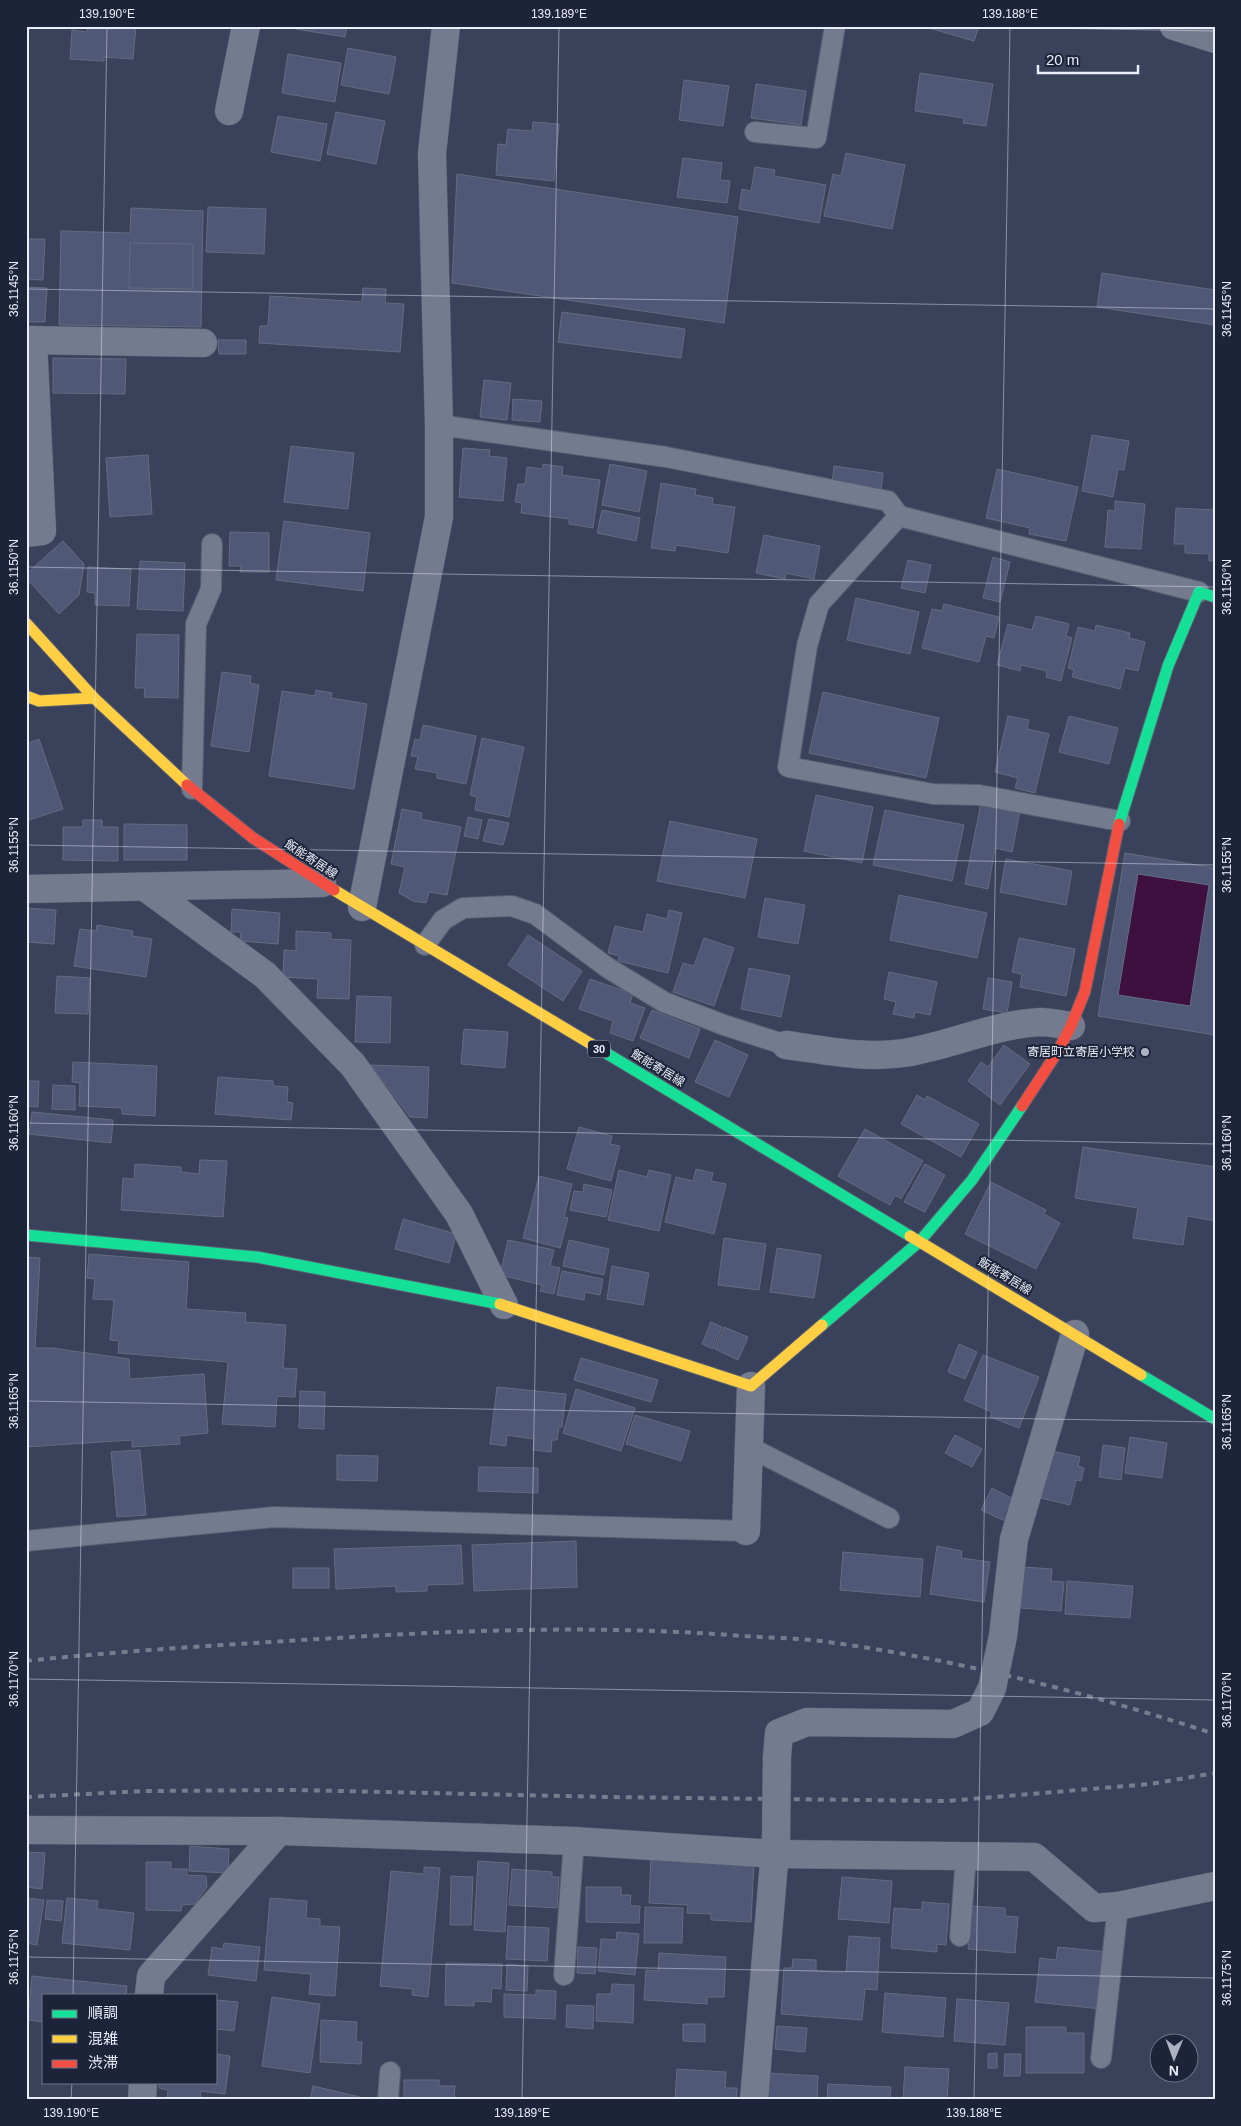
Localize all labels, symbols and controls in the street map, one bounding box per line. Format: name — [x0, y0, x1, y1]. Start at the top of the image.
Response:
text: 139.190°E — [79, 7, 135, 21]
text: 139.189°E — [531, 7, 587, 21]
text: 139.188°E — [982, 7, 1038, 21]
scale bar — [1038, 42, 1138, 74]
text: 20 m — [1046, 51, 1079, 68]
text: 36.1145°N — [7, 261, 21, 317]
text: 36.1145°N — [1220, 281, 1234, 337]
text: 36.1150°N — [7, 539, 21, 595]
text: 36.1150°N — [1220, 559, 1234, 615]
text: 36.1155°N — [7, 817, 21, 873]
street label: 飯能寄居線 — [282, 837, 340, 881]
text: 36.1155°N — [1220, 837, 1234, 893]
road number: 30 — [588, 1040, 610, 1058]
place label: 寄居町立寄居小学校 — [1027, 1045, 1135, 1059]
marker: 寄居町立寄居小学校 — [1139, 1046, 1151, 1058]
street label: 飯能寄居線 — [629, 1047, 687, 1089]
text: 36.1160°N — [7, 1095, 21, 1151]
text: 36.1160°N — [1220, 1115, 1234, 1171]
street label: 飯能寄居線 — [976, 1255, 1034, 1297]
text: 36.1165°N — [7, 1373, 21, 1429]
text: 36.1165°N — [1220, 1394, 1234, 1450]
text: 36.1170°N — [7, 1651, 21, 1707]
text: 36.1170°N — [1220, 1672, 1234, 1728]
text: 36.1175°N — [7, 1929, 21, 1985]
text: 36.1175°N — [1220, 1950, 1234, 2006]
legend — [42, 1994, 218, 2084]
text: 順調 — [88, 2004, 118, 2021]
text: 混雑 — [88, 2030, 118, 2047]
north arrow — [1148, 2034, 1198, 2084]
text: 渋滞 — [88, 2054, 118, 2071]
text: N — [1169, 2063, 1179, 2079]
text: 139.190°E — [43, 2106, 99, 2120]
text: 139.189°E — [494, 2106, 550, 2120]
text: 139.188°E — [946, 2106, 1002, 2120]

